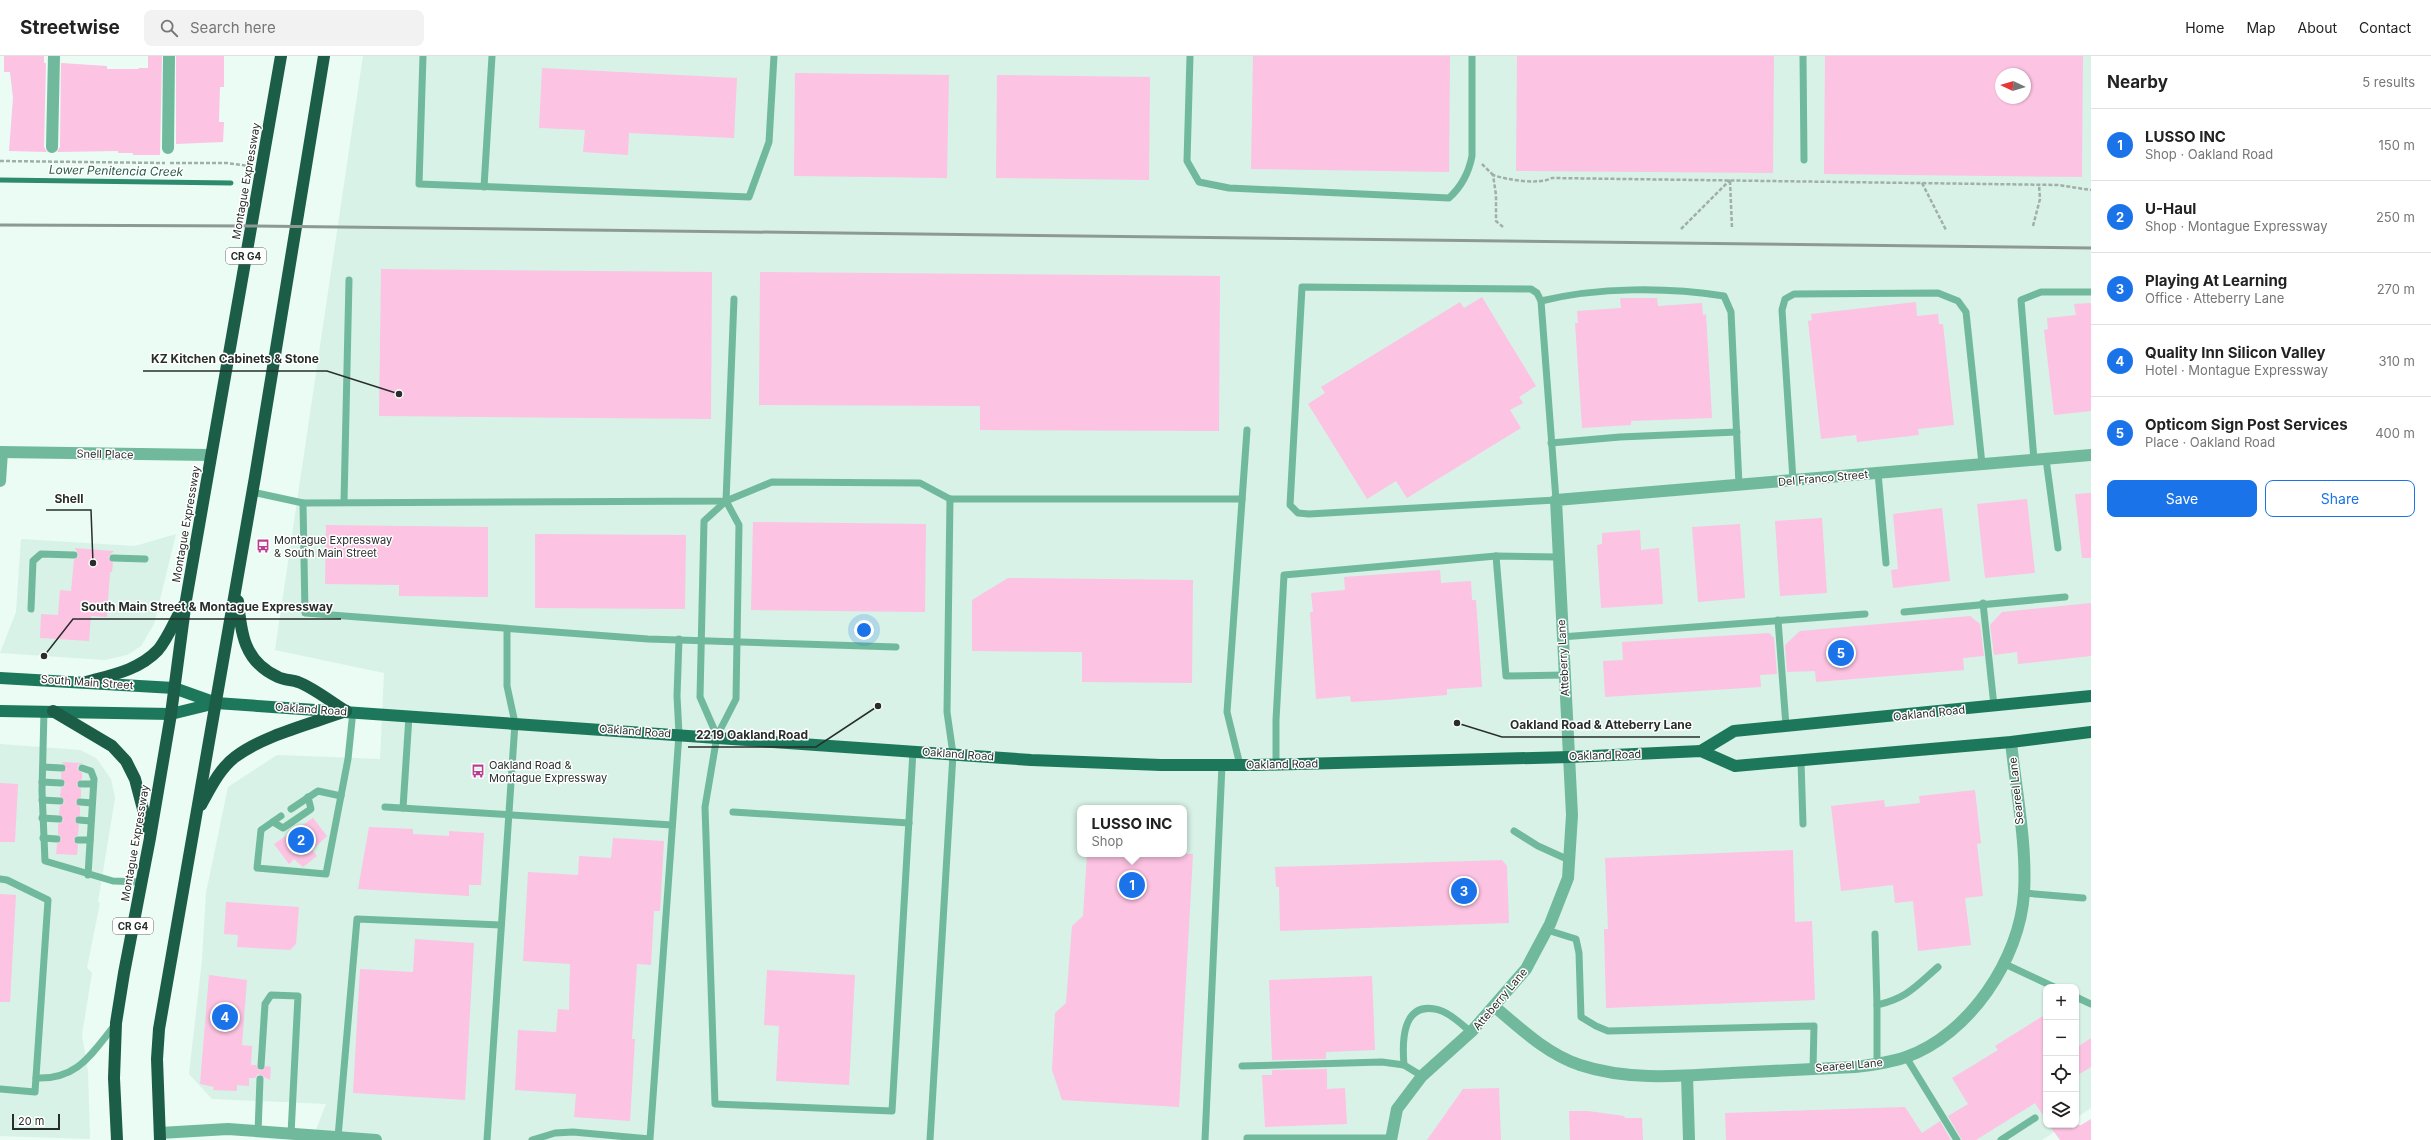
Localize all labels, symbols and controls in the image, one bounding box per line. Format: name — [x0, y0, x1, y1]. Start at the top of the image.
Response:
search box — [144, 10, 424, 46]
text: Streetwise — [20, 16, 120, 39]
icon: search — [158, 17, 180, 39]
text: Search here — [190, 18, 276, 37]
text: Home — [2185, 19, 2224, 36]
text: Map — [2246, 19, 2276, 36]
text: About — [2298, 19, 2337, 36]
text: Contact — [2359, 19, 2411, 36]
north arrow — [1995, 68, 2031, 104]
text: Nearby — [2107, 72, 2168, 92]
text: 5 results — [2362, 74, 2415, 90]
street label: Montague Expressway — [229, 122, 263, 240]
text: LUSSO INC — [2145, 127, 2226, 146]
text: 1 — [2117, 137, 2123, 153]
text: 150 m — [2379, 137, 2415, 153]
text: Shop · Oakland Road — [2145, 146, 2273, 162]
water label: Lower Penitencia Creek — [49, 162, 184, 179]
text: U-Haul — [2145, 199, 2196, 218]
text: 2 — [2116, 209, 2124, 225]
text: 250 m — [2376, 209, 2415, 225]
text: Shop · Montague Expressway — [2145, 218, 2327, 234]
road number: CR G4 — [226, 248, 266, 264]
text: Playing At Learning — [2145, 271, 2287, 290]
text: 3 — [2116, 281, 2124, 297]
text: 270 m — [2377, 281, 2415, 297]
text: Office · Atteberry Lane — [2145, 290, 2284, 306]
text: Quality Inn Silicon Valley — [2145, 343, 2325, 362]
callout: KZ Kitchen Cabinets & Stone — [143, 347, 327, 371]
text: KZ Kitchen Cabinets & Stone — [151, 351, 319, 366]
text: 4 — [2116, 353, 2124, 369]
text: 310 m — [2378, 353, 2415, 369]
text: Hotel · Montague Expressway — [2145, 362, 2328, 378]
text: Opticom Sign Post Services — [2145, 415, 2348, 434]
text: 5 — [2116, 425, 2124, 441]
text: 400 m — [2375, 425, 2415, 441]
text: Place · Oakland Road — [2145, 434, 2275, 450]
street label: Snell Place — [76, 447, 134, 461]
street label: Montague Expressway — [169, 465, 203, 583]
street label: Del Franco Street — [1777, 467, 1869, 489]
button: Save — [2107, 480, 2257, 517]
button: Share — [2265, 480, 2415, 517]
callout: Shell — [46, 486, 91, 510]
text: Shell — [55, 491, 83, 506]
place label: Montague Expressway & South Main Street — [274, 533, 392, 560]
bus stop icon: Montague Expressway & South Main Street — [255, 538, 271, 554]
callout: South Main Street & Montague Expressway — [73, 595, 341, 619]
text: South Main Street & Montague Expressway — [81, 599, 334, 614]
street label: Atteberry Lane — [1554, 619, 1572, 697]
your location — [854, 620, 874, 640]
pin: 5 — [1828, 638, 1854, 668]
street label: South Main Street — [40, 672, 134, 692]
street label: Oakland Road — [274, 699, 348, 719]
street label: Oakland Road — [1892, 702, 1966, 724]
callout: Oakland Road & Atteberry Lane — [1502, 713, 1700, 737]
text: Oakland Road & Atteberry Lane — [1510, 717, 1692, 732]
street label: Oakland Road — [598, 721, 672, 741]
callout: 2219 Oakland Road — [688, 723, 816, 747]
text: 2219 Oakland Road — [696, 727, 808, 742]
street label: Oakland Road — [921, 744, 995, 764]
street label: Oakland Road — [1569, 747, 1641, 763]
street label: Oakland Road — [1246, 756, 1318, 772]
street label: Seareel Lane — [2006, 757, 2026, 825]
place label: Oakland Road & Montague Expressway — [489, 758, 607, 785]
bus stop icon: Oakland Road & Montague Expressway — [470, 763, 486, 779]
street label: Montague Expressway — [118, 784, 152, 902]
popup — [1077, 805, 1187, 857]
text: LUSSO INC — [1092, 814, 1172, 833]
pin: 2 — [288, 825, 314, 855]
text: Shop — [1092, 833, 1123, 849]
pin: 1 — [1119, 870, 1145, 900]
pin: 3 — [1451, 876, 1477, 906]
road number: CR G4 — [113, 918, 153, 934]
street label: Atteberry Lane — [1470, 965, 1530, 1033]
map controls — [2043, 984, 2079, 1128]
button: + — [2043, 984, 2079, 1020]
pin: 4 — [212, 1002, 238, 1032]
button: − — [2043, 1020, 2079, 1056]
street label: Seareel Lane — [1815, 1055, 1883, 1075]
button: locate — [2043, 1056, 2079, 1092]
button: layers — [2043, 1092, 2079, 1128]
scale bar — [12, 1112, 60, 1131]
text: 20 m — [18, 1114, 44, 1128]

